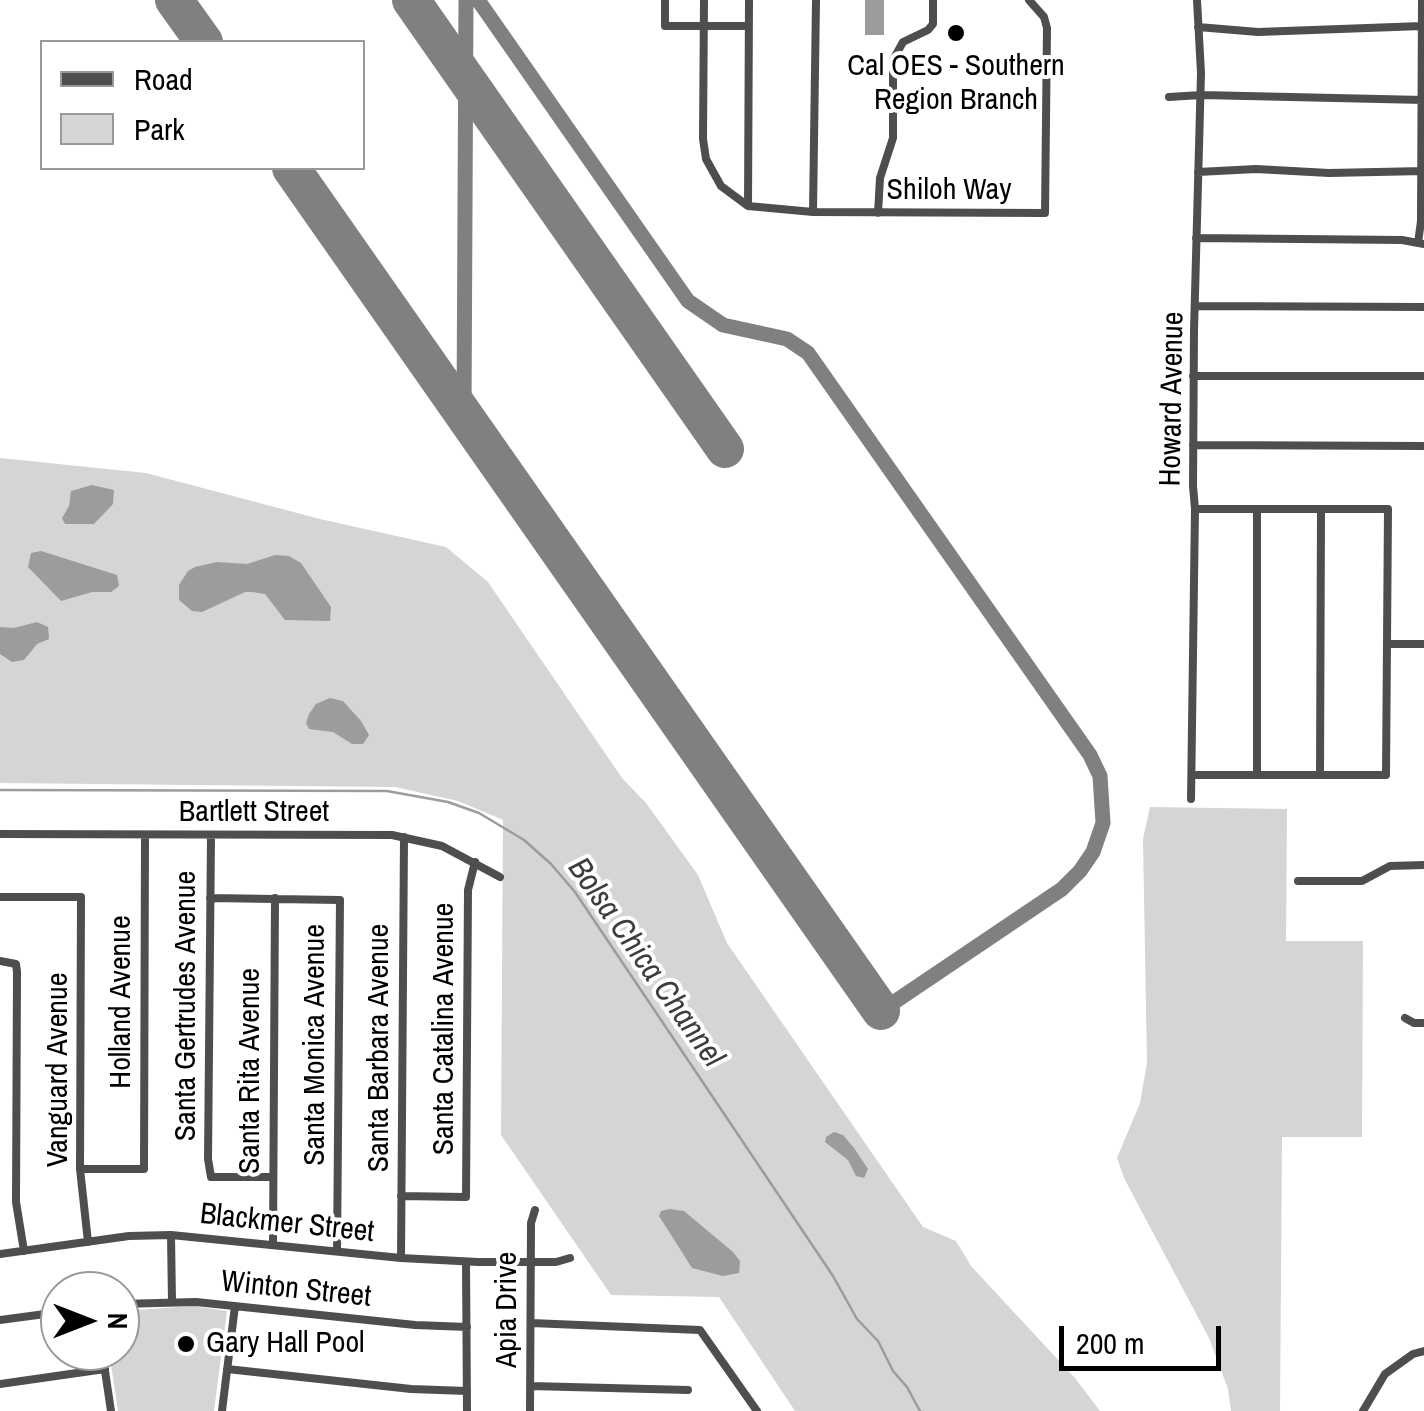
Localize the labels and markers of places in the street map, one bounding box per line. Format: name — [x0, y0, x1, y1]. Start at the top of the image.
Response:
marker: Cal OES - Southern Region Branch — [945, 22, 967, 44]
place label: Cal OES - Southern Region Branch — [847, 49, 1065, 120]
place label: Gary Hall Pool — [206, 1326, 365, 1362]
marker: Gary Hall Pool — [175, 1333, 197, 1355]

